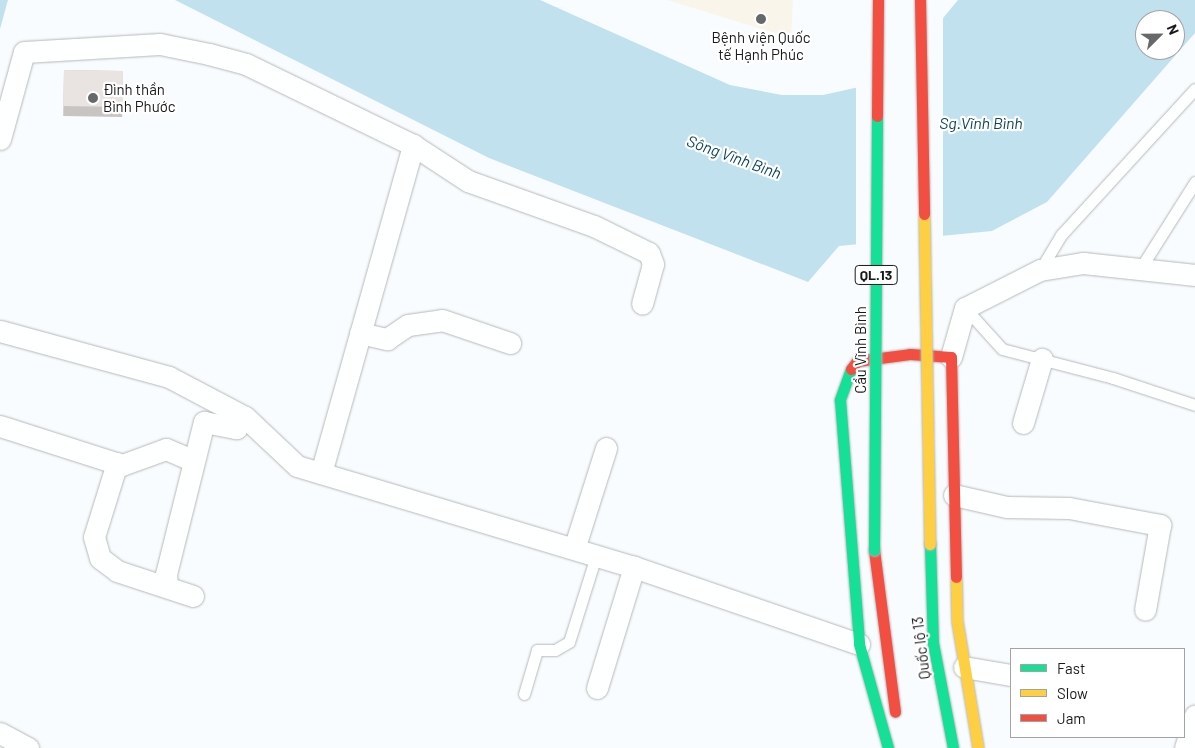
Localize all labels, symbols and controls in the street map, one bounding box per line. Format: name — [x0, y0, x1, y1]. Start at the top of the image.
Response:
north arrow — [1135, 10, 1185, 60]
marker: Bệnh viện Quốc tế Hạnh Phúc — [754, 12, 768, 26]
text: N — [1164, 22, 1183, 37]
place label: Bệnh viện Quốc tế Hạnh Phúc — [711, 28, 811, 63]
place label: Đình thần Bình Phước — [103, 80, 176, 115]
marker: Đình thần Bình Phước — [87, 92, 99, 104]
water label: Sg.Vĩnh Bình — [939, 113, 1023, 133]
water label: Sông Vĩnh Bình — [684, 131, 784, 183]
road number: QL.13 — [854, 264, 898, 286]
street label: Cầu Vĩnh Bình — [852, 306, 870, 394]
street label: Quốc lộ 13 — [908, 616, 934, 680]
legend — [1010, 648, 1185, 738]
text: Fast — [1057, 659, 1085, 677]
text: Slow — [1057, 684, 1088, 702]
text: Jam — [1057, 709, 1086, 727]

